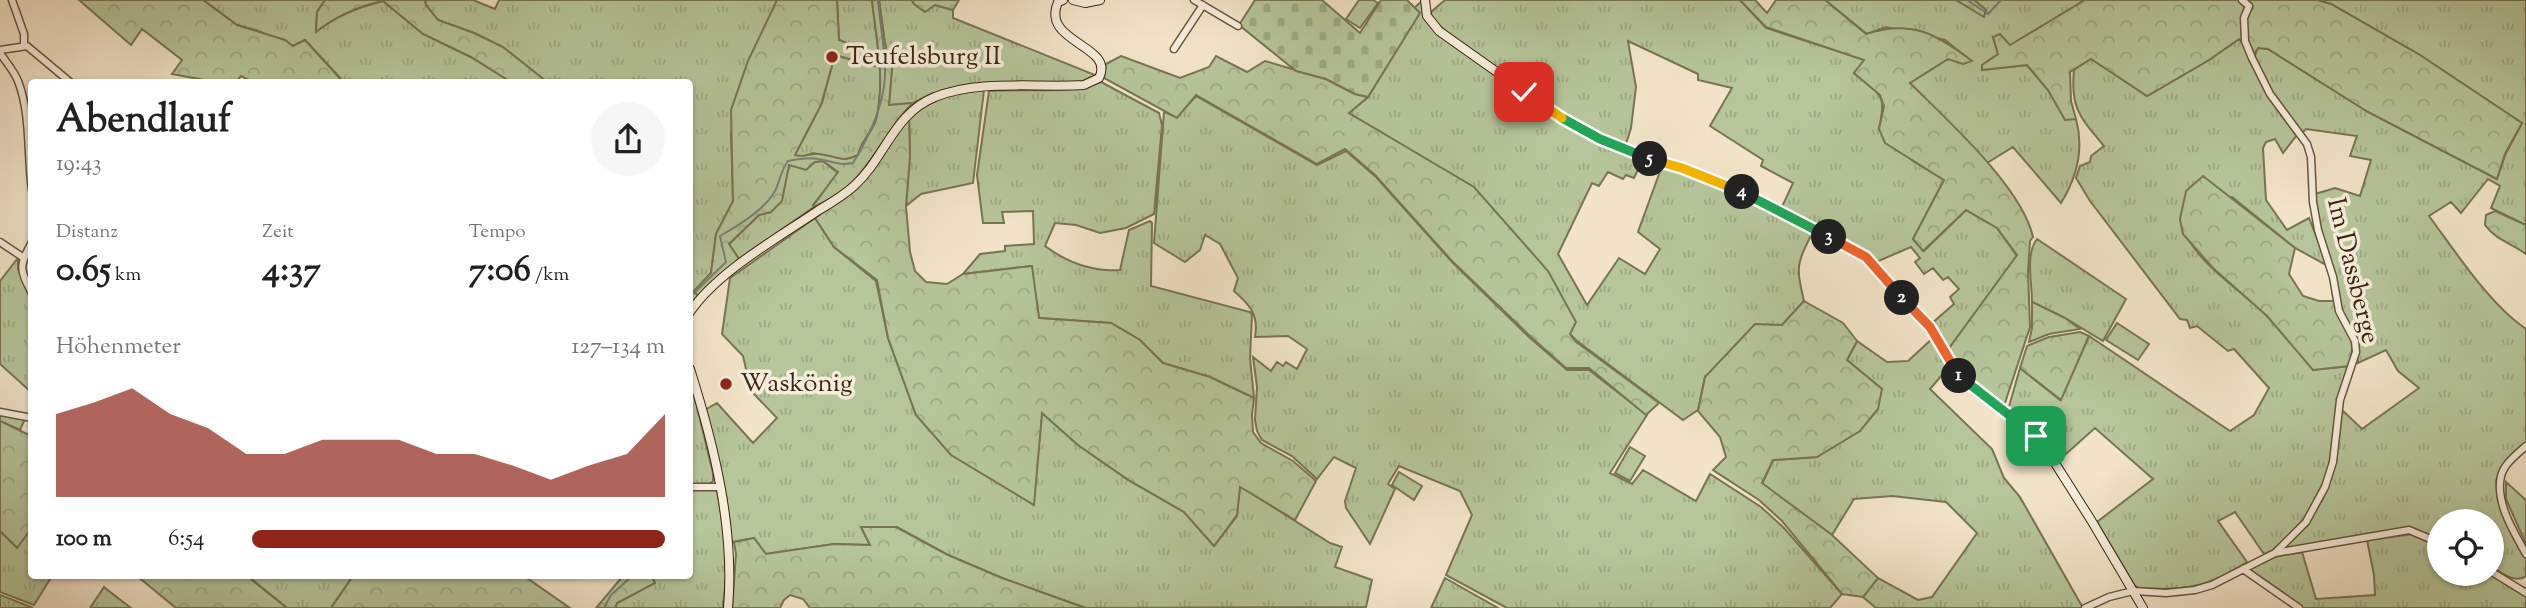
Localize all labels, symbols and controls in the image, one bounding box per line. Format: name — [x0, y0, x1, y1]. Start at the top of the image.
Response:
place label: Teufelsburg II — [846, 39, 1001, 76]
marker: Teufelsburg II — [824, 49, 840, 65]
pin — [1494, 62, 1554, 122]
icon: check — [1505, 73, 1543, 111]
text: Abendlauf — [56, 95, 231, 149]
button: share — [591, 102, 665, 176]
pin: 5 — [1632, 142, 1668, 176]
text: 5 — [1646, 145, 1653, 172]
text: 19:43 — [56, 148, 102, 181]
pin: 4 — [1724, 174, 1760, 210]
text: 4 — [1737, 178, 1746, 205]
street label: Im Dassberge — [2316, 194, 2388, 348]
text: Distanz — [56, 219, 118, 246]
text: Zeit — [262, 219, 294, 246]
text: Tempo — [469, 219, 526, 246]
pin: 3 — [1812, 219, 1846, 254]
text: 3 — [1825, 223, 1832, 250]
text: 0.65 — [56, 246, 111, 297]
text: 4:37 — [262, 246, 321, 297]
text: 7:06 — [469, 246, 531, 297]
text: km — [111, 262, 141, 289]
text: /km — [531, 262, 569, 289]
pin: 2 — [1884, 280, 1920, 316]
text: 2 — [1897, 284, 1906, 311]
text: Höhenmeter — [56, 331, 181, 364]
text: 127–134 m — [571, 331, 665, 364]
pin: 1 — [1941, 358, 1976, 394]
text: 1 — [1955, 362, 1962, 389]
place label: Waskönig — [740, 366, 853, 403]
marker: Waskönig — [718, 376, 734, 392]
pin — [2006, 406, 2066, 466]
icon: arrive — [2017, 417, 2055, 455]
map controls — [2427, 509, 2504, 586]
button: locate — [2427, 509, 2504, 586]
text: 100 m — [56, 523, 112, 556]
text: 6:54 — [168, 523, 205, 556]

